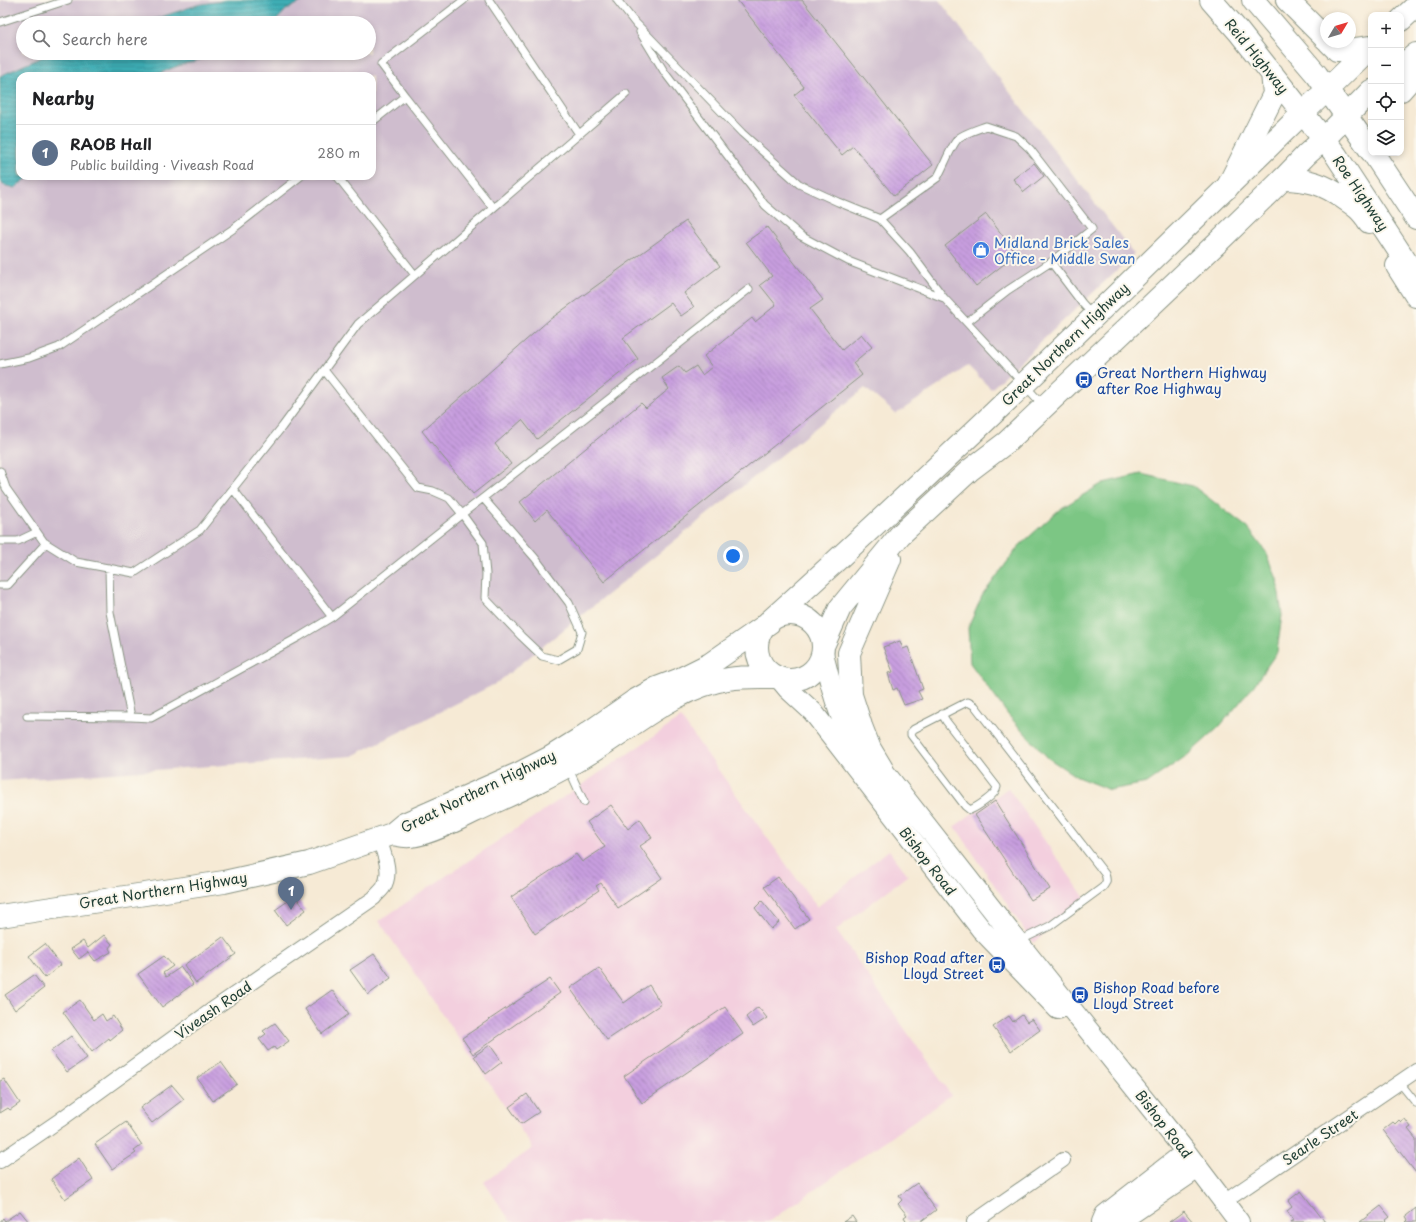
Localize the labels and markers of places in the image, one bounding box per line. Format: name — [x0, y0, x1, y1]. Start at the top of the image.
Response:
place label: Midland Brick Sales Office - Middle Swan — [994, 232, 1136, 269]
shop icon: Midland Brick Sales Office - Middle Swan — [971, 240, 991, 260]
place label: Great Northern Highway after Roe Highway — [1097, 362, 1267, 399]
bus stop icon: Great Northern Highway after Roe Highway — [1074, 370, 1094, 390]
pin: 1 — [278, 877, 304, 910]
place label: Bishop Road after Lloyd Street — [865, 947, 984, 984]
bus stop icon: Bishop Road after Lloyd Street — [987, 955, 1007, 975]
place label: Bishop Road before Lloyd Street — [1093, 977, 1220, 1014]
bus stop icon: Bishop Road before Lloyd Street — [1070, 985, 1090, 1005]

